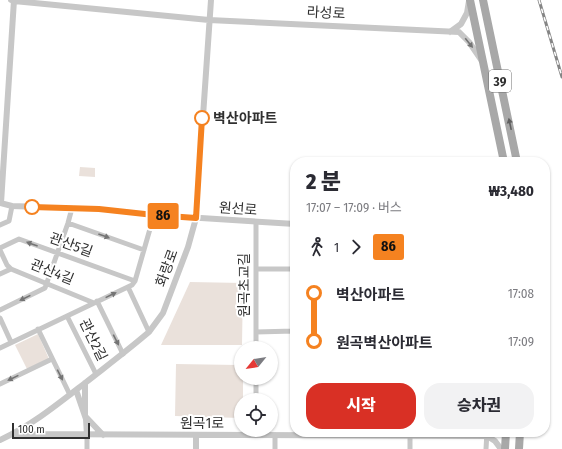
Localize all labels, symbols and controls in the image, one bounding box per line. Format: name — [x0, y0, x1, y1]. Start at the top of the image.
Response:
street label: 라성로 — [306, 4, 346, 23]
one-way arrow — [464, 37, 473, 48]
road number: 39 — [489, 70, 511, 92]
marker: 벽산아파트 — [194, 110, 210, 126]
place label: 벽산아파트 — [213, 110, 278, 127]
one-way arrow — [506, 118, 512, 130]
text: 2 분 — [306, 168, 341, 195]
text: ₩3,480 — [488, 182, 534, 200]
unlabelled marker — [24, 199, 40, 215]
street label: 원선로 — [218, 199, 258, 219]
text: 17:07 – 17:09 · 버스 — [306, 200, 402, 215]
line badge: 86 — [145, 203, 181, 229]
text: 86 — [156, 207, 170, 224]
street label: 관산5길 — [47, 229, 95, 261]
one-way arrow — [99, 233, 111, 239]
icon: walk — [306, 236, 328, 258]
icon: forward — [345, 236, 367, 258]
text: 86 — [381, 238, 396, 255]
text: 1 — [334, 240, 339, 255]
one-way arrow — [26, 241, 38, 247]
street label: 화랑로 — [152, 247, 182, 289]
street label: 원곡초교길 — [236, 253, 253, 317]
street label: 관산4길 — [28, 256, 76, 288]
text: 벽산아파트 — [336, 286, 405, 304]
text: 17:08 — [508, 286, 534, 301]
one-way arrow — [105, 292, 117, 298]
one-way arrow — [19, 295, 31, 301]
street label: 관산2길 — [76, 316, 110, 364]
one-way arrow — [113, 334, 119, 346]
text: 원곡벽산아파트 — [336, 334, 433, 352]
text: 17:09 — [508, 334, 534, 349]
north arrow — [234, 341, 278, 385]
map controls — [234, 341, 278, 437]
one-way arrow — [57, 369, 63, 381]
one-way arrow — [8, 375, 19, 381]
button: 시작 — [306, 383, 416, 429]
button: 승차권 — [424, 383, 534, 429]
button: locate — [234, 393, 278, 437]
street label: 원곡1로 — [180, 415, 224, 432]
scale bar — [12, 421, 90, 440]
text: 100 m — [18, 423, 45, 436]

